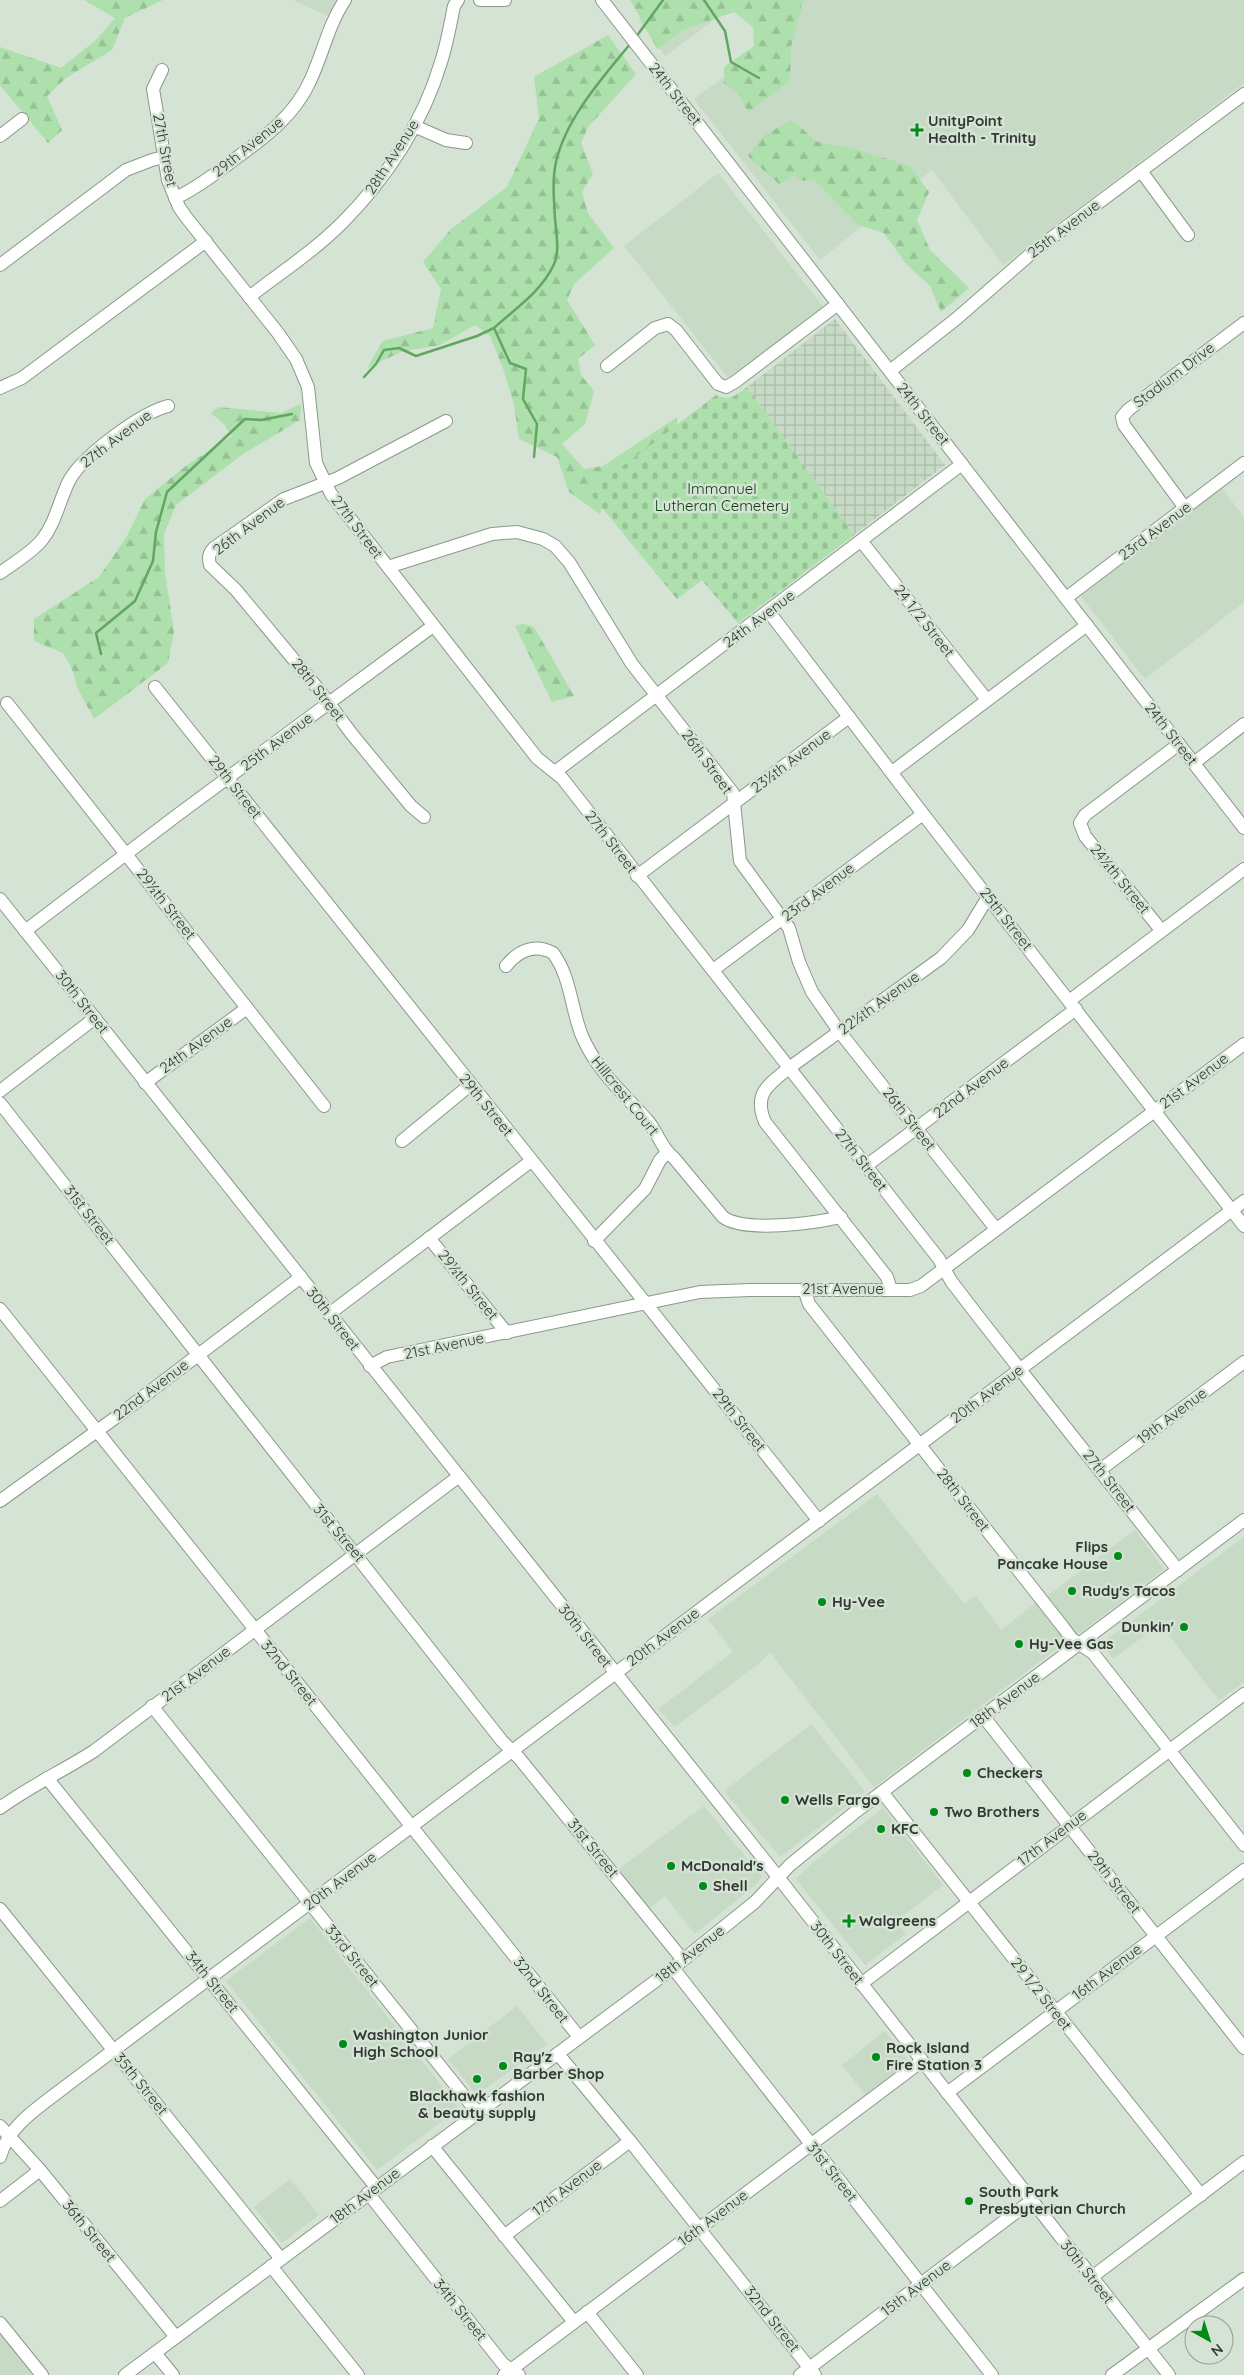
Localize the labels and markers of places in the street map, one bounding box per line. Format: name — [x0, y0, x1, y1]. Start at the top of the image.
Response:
place label: UnityPoint Health - Trinity — [928, 111, 1036, 147]
marker: UnityPoint Health - Trinity — [910, 123, 924, 137]
place label: Flips Pancake House — [997, 1537, 1108, 1573]
marker: Flips Pancake House — [1112, 1550, 1124, 1562]
place label: Rudy's Tacos — [1082, 1581, 1176, 1600]
marker: Rudy's Tacos — [1066, 1585, 1078, 1597]
place label: Hy-Vee — [832, 1592, 885, 1611]
marker: Hy-Vee — [816, 1596, 828, 1608]
place label: Dunkin' — [1121, 1617, 1174, 1636]
marker: Dunkin' — [1178, 1621, 1190, 1633]
place label: Hy-Vee Gas — [1029, 1634, 1114, 1653]
marker: Hy-Vee Gas — [1013, 1638, 1025, 1650]
place label: Checkers — [977, 1763, 1043, 1782]
marker: Checkers — [961, 1767, 973, 1779]
place label: Wells Fargo — [795, 1790, 880, 1809]
marker: Wells Fargo — [779, 1794, 791, 1806]
place label: Two Brothers — [944, 1802, 1040, 1821]
marker: Two Brothers — [928, 1806, 940, 1818]
place label: KFC — [891, 1819, 919, 1838]
marker: KFC — [875, 1823, 887, 1835]
place label: McDonald's — [681, 1856, 763, 1875]
marker: McDonald's — [665, 1860, 677, 1872]
place label: Shell — [713, 1876, 748, 1895]
marker: Shell — [697, 1880, 709, 1892]
place label: Walgreens — [859, 1911, 936, 1930]
marker: Walgreens — [843, 1915, 855, 1927]
place label: Washington Junior High School — [353, 2025, 489, 2061]
marker: Washington Junior High School — [337, 2038, 349, 2050]
place label: Rock Island Fire Station 3 — [886, 2038, 982, 2074]
place label: Ray'z Barber Shop — [513, 2047, 604, 2083]
marker: Rock Island Fire Station 3 — [870, 2051, 882, 2063]
marker: Ray'z Barber Shop — [497, 2060, 509, 2072]
marker: Blackhawk fashion & beauty supply — [471, 2073, 483, 2085]
place label: Blackhawk fashion & beauty supply — [409, 2086, 545, 2122]
place label: South Park Presbyterian Church — [979, 2182, 1126, 2218]
marker: South Park Presbyterian Church — [963, 2195, 975, 2207]

